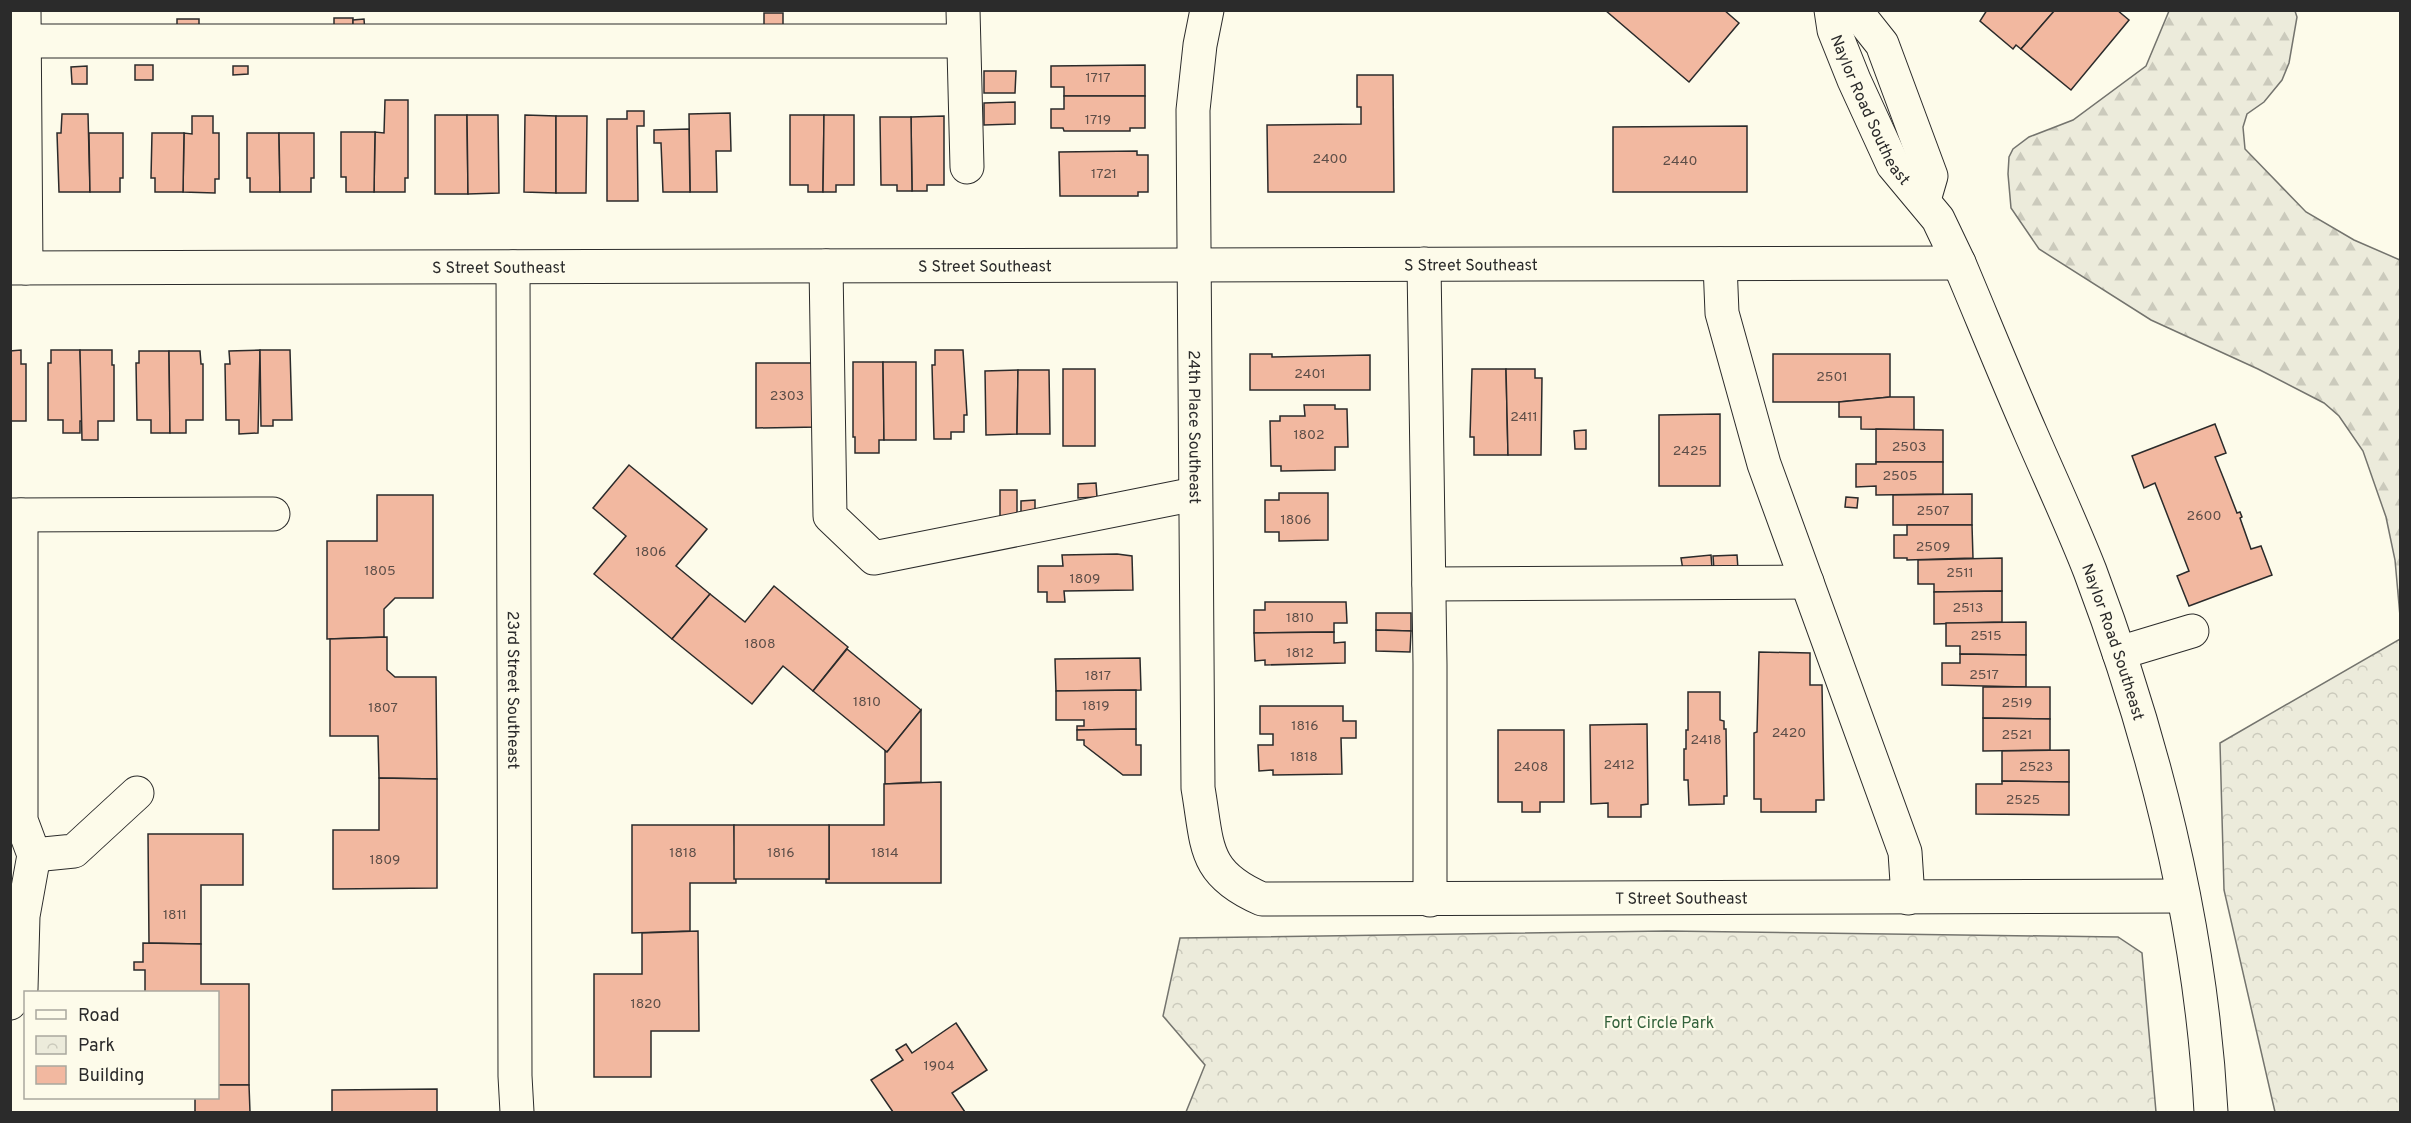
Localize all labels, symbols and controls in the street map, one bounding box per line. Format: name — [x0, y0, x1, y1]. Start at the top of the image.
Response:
street label: Naylor Road Southeast — [1825, 32, 1914, 190]
house number: 1717 — [1085, 70, 1111, 87]
house number: 1719 — [1085, 112, 1111, 129]
house number: 2400 — [1313, 151, 1348, 168]
house number: 2440 — [1663, 153, 1697, 170]
house number: 1721 — [1091, 166, 1117, 183]
street label: S Street Southeast — [1404, 256, 1538, 276]
street label: S Street Southeast — [918, 257, 1052, 278]
street label: S Street Southeast — [432, 259, 566, 279]
street label: 24th Place Southeast — [1183, 350, 1204, 504]
house number: 2401 — [1294, 366, 1326, 383]
house number: 2501 — [1816, 369, 1848, 386]
house number: 2303 — [770, 388, 804, 405]
house number: 2411 — [1510, 409, 1538, 426]
house number: 1802 — [1293, 427, 1325, 444]
house number: 2503 — [1892, 439, 1926, 456]
house number: 2425 — [1673, 443, 1707, 460]
house number: 2505 — [1883, 468, 1917, 485]
house number: 2507 — [1916, 503, 1950, 520]
house number: 2600 — [2187, 508, 2221, 525]
house number: 1806 — [1281, 512, 1311, 529]
house number: 2509 — [1916, 539, 1950, 556]
house number: 1806 — [636, 544, 666, 561]
street label: Naylor Road Southeast — [2076, 561, 2148, 723]
house number: 1805 — [364, 563, 396, 580]
house number: 2511 — [1946, 565, 1974, 582]
house number: 1809 — [1070, 571, 1100, 588]
house number: 2513 — [1953, 600, 1983, 617]
house number: 1810 — [1286, 610, 1314, 627]
street label: 23rd Street Southeast — [502, 611, 522, 769]
house number: 2515 — [1970, 628, 2002, 645]
house number: 1808 — [744, 636, 776, 653]
house number: 1812 — [1286, 645, 1314, 662]
house number: 2517 — [1969, 667, 1999, 684]
house number: 1817 — [1085, 668, 1111, 685]
house number: 1810 — [853, 694, 881, 711]
house number: 2519 — [2002, 695, 2032, 712]
house number: 1819 — [1082, 698, 1110, 715]
house number: 1807 — [368, 700, 398, 717]
house number: 1816 — [1291, 718, 1319, 735]
house number: 2420 — [1772, 725, 1806, 742]
house number: 2521 — [2002, 727, 2032, 744]
house number: 2418 — [1691, 732, 1721, 749]
house number: 1818 — [1290, 749, 1318, 766]
house number: 2412 — [1604, 757, 1634, 774]
house number: 2408 — [1514, 759, 1548, 776]
house number: 2523 — [2019, 759, 2053, 776]
house number: 2525 — [2006, 792, 2040, 809]
house number: 1818 — [669, 845, 697, 862]
house number: 1816 — [767, 845, 795, 862]
house number: 1814 — [871, 845, 899, 862]
house number: 1809 — [370, 852, 400, 869]
street label: T Street Southeast — [1615, 889, 1748, 910]
house number: 1811 — [163, 907, 187, 924]
legend — [24, 991, 219, 1099]
house number: 1820 — [630, 996, 662, 1013]
text: Road — [78, 1005, 120, 1028]
park label: Fort Circle Park — [1604, 1014, 1714, 1034]
text: Park — [78, 1035, 115, 1058]
house number: 1904 — [923, 1058, 955, 1075]
text: Building — [78, 1065, 144, 1088]

